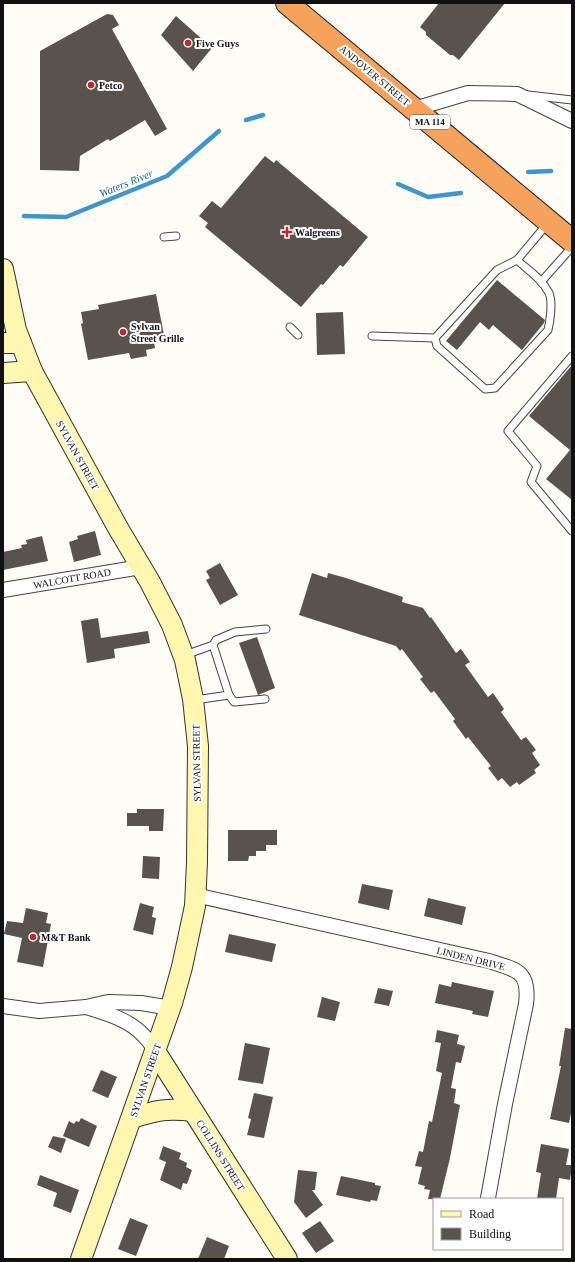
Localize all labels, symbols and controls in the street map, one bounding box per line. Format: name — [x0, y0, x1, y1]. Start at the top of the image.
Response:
marker: Five Guys — [183, 38, 193, 48]
place label: Five Guys — [196, 38, 239, 49]
street label: ANDOVER STREET — [337, 43, 412, 108]
marker: Petco — [86, 80, 96, 90]
place label: Petco — [99, 80, 122, 91]
road number: MA 114 — [410, 115, 450, 129]
water label: Waters River — [97, 167, 155, 199]
marker: Walgreens — [282, 227, 292, 237]
place label: Walgreens — [295, 227, 340, 238]
place label: Sylvan Street Grille — [131, 321, 184, 344]
marker: Sylvan Street Grille — [118, 327, 128, 337]
street label: SYLVAN STREET — [54, 419, 101, 492]
street label: WALCOTT ROAD — [33, 566, 112, 591]
street label: SYLVAN STREET — [190, 724, 203, 802]
marker: M&T Bank — [28, 932, 38, 942]
place label: M&T Bank — [41, 932, 91, 943]
street label: LINDEN DRIVE — [435, 945, 506, 972]
street label: SYLVAN STREET — [128, 1042, 163, 1119]
street label: COLLINS STREET — [194, 1118, 247, 1193]
legend — [433, 1198, 563, 1250]
text: Road — [469, 1207, 494, 1221]
text: Building — [469, 1227, 511, 1241]

